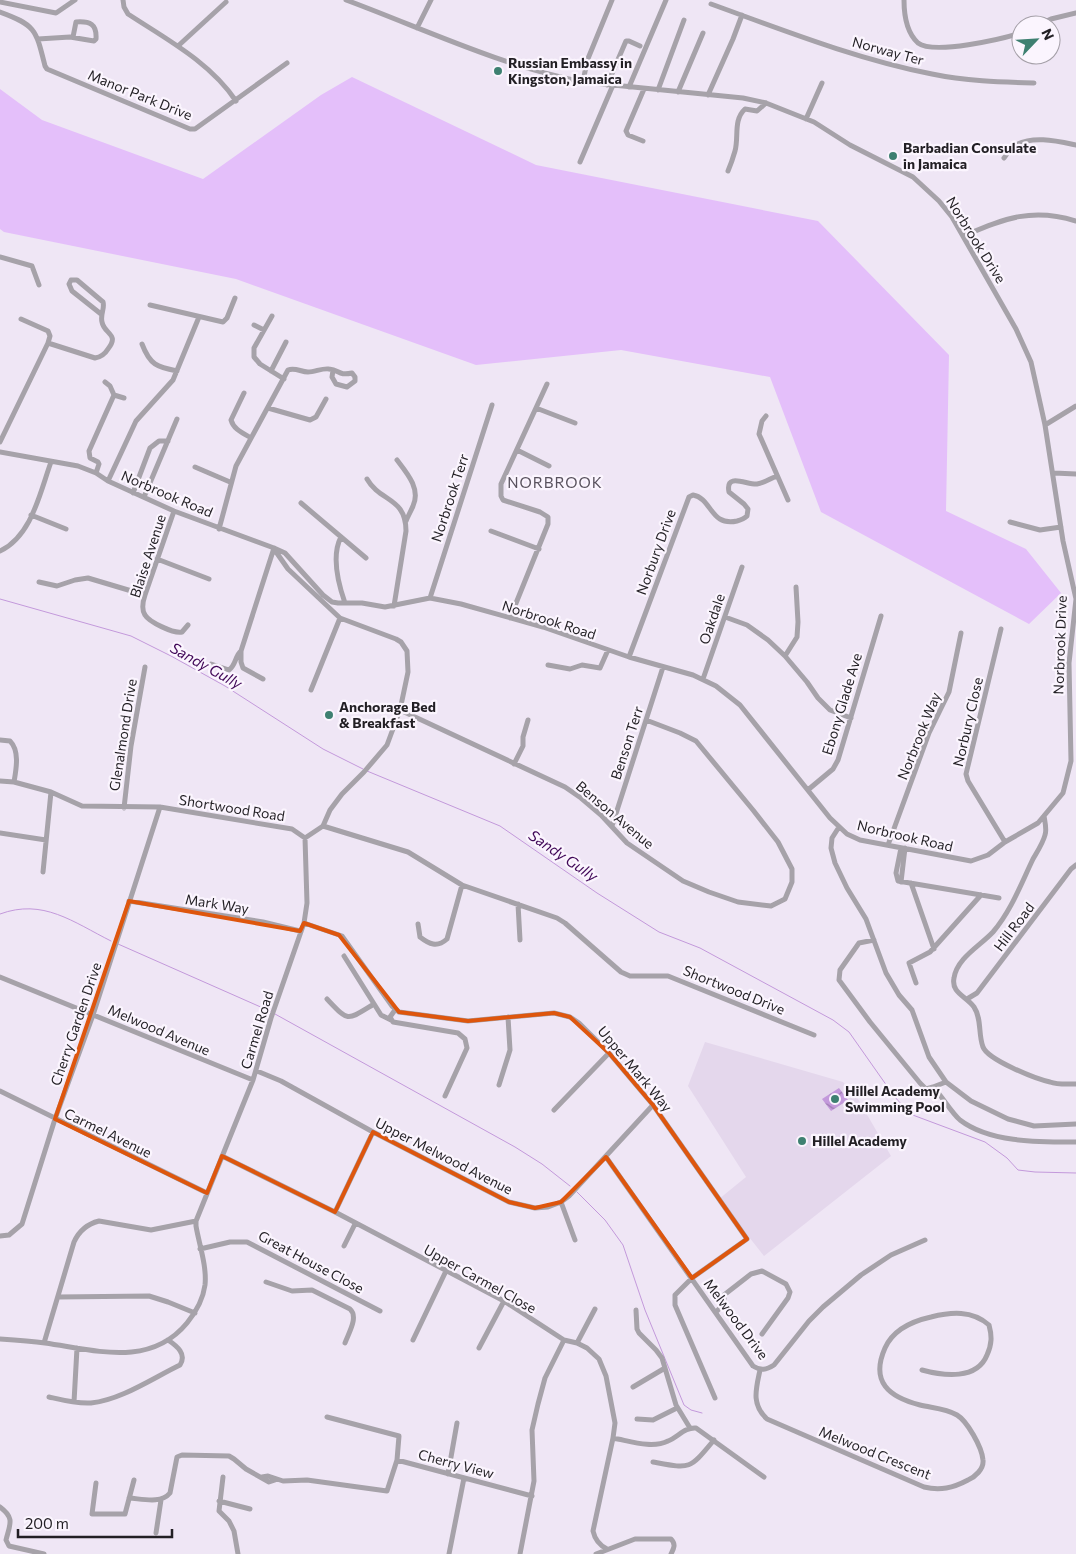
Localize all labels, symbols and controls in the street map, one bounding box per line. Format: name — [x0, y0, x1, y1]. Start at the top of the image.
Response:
north arrow — [1011, 15, 1061, 65]
text: N — [1038, 26, 1058, 43]
street label: Norway Ter — [850, 33, 926, 68]
place label: Russian Embassy in Kingston, Jamaica — [508, 54, 632, 87]
marker: Russian Embassy in Kingston, Jamaica — [492, 65, 504, 77]
street label: Manor Park Drive — [86, 66, 195, 123]
place label: Barbadian Consulate in Jamaica — [903, 139, 1036, 172]
marker: Barbadian Consulate in Jamaica — [887, 150, 899, 162]
street label: Norbrook Drive — [943, 193, 1010, 286]
street label: Norbrook Terr — [427, 451, 472, 544]
street label: Norbrook Road — [119, 467, 216, 520]
district label: NORBROOK — [507, 473, 603, 491]
street label: Norbury Drive — [632, 507, 679, 597]
street label: Blaise Avenue — [126, 512, 169, 600]
street label: Oakdale — [695, 591, 728, 646]
street label: Norbrook Drive — [1049, 595, 1070, 695]
street label: Norbrook Road — [500, 596, 598, 643]
water label: Sandy Gully — [167, 638, 247, 693]
street label: Ebony Glade Ave — [818, 651, 865, 757]
street label: Norbury Close — [949, 676, 986, 768]
street label: Glenalmond Drive — [105, 678, 140, 792]
street label: Norbrook Way — [893, 689, 944, 782]
place label: Anchorage Bed & Breakfast — [339, 698, 436, 731]
street label: Benson Terr — [607, 704, 647, 782]
marker: Anchorage Bed & Breakfast — [323, 709, 335, 721]
street label: Benson Avenue — [573, 777, 658, 852]
street label: Shortwood Road — [178, 791, 286, 824]
street label: Norbrook Road — [856, 816, 955, 855]
water label: Sandy Gully — [526, 826, 602, 885]
street label: Mark Way — [184, 890, 250, 917]
street label: Hill Road — [990, 899, 1037, 954]
street label: Cherry Garden Drive — [46, 960, 105, 1088]
street label: Shortwood Drive — [681, 961, 788, 1018]
street label: Carmel Road — [237, 989, 276, 1071]
street label: Melwood Avenue — [106, 1000, 213, 1059]
street label: Upper Mark Way — [595, 1022, 676, 1115]
place label: Hillel Academy Swimming Pool — [845, 1082, 945, 1115]
marker: Hillel Academy Swimming Pool — [829, 1093, 841, 1105]
street label: Carmel Avenue — [62, 1104, 155, 1161]
street label: Upper Melwood Avenue — [373, 1114, 516, 1198]
place label: Hillel Academy — [812, 1132, 907, 1149]
marker: Hillel Academy — [796, 1135, 808, 1147]
street label: Great House Close — [256, 1227, 367, 1297]
street label: Upper Carmel Close — [421, 1241, 539, 1317]
street label: Melwood Drive — [701, 1275, 772, 1362]
street label: Melwood Crescent — [817, 1422, 934, 1483]
street label: Cherry View — [416, 1445, 496, 1482]
scale bar — [18, 1506, 171, 1538]
text: 200 m — [25, 1514, 69, 1532]

